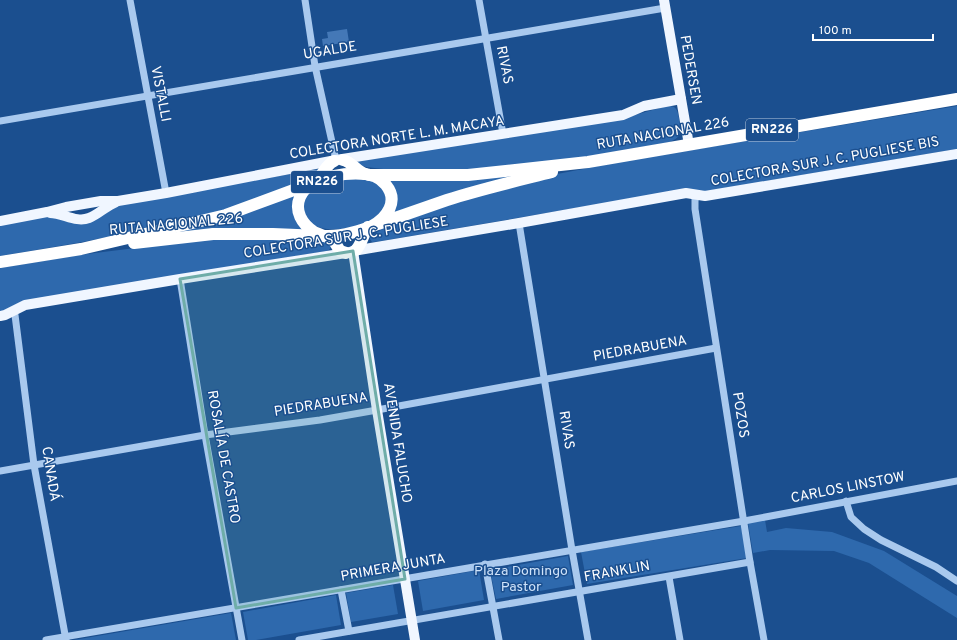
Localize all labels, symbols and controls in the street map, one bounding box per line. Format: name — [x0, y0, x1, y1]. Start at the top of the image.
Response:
scale bar — [813, 16, 933, 42]
text: 100 m — [819, 23, 852, 39]
street label: PEDERSEN — [676, 34, 704, 106]
street label: UGALDE — [302, 38, 358, 64]
street label: RIVAS — [492, 44, 516, 86]
street label: VISTALLI — [146, 65, 174, 123]
street label: COLECTORA NORTE L. M. MACAYA — [288, 113, 506, 163]
street label: RUTA NACIONAL 226 — [595, 114, 731, 154]
road number: RN226 — [746, 119, 798, 141]
street label: COLECTORA SUR J. C. PUGLIESE BIS — [709, 133, 941, 191]
road number: RN226 — [291, 171, 343, 193]
street label: RUTA NACIONAL 226 — [108, 211, 244, 239]
street label: COLECTORA SUR J. C. PUGLIESE — [242, 213, 450, 263]
street label: PIEDRABUENA — [592, 332, 688, 366]
street label: AVENIDA FALUCHO — [379, 382, 415, 504]
street label: ROSALÍA DE CASTRO — [203, 389, 244, 525]
street label: PIEDRABUENA — [273, 389, 369, 421]
street label: POZOS — [728, 391, 752, 439]
street label: RIVAS — [555, 410, 577, 450]
street label: CANADÁ — [37, 445, 64, 503]
street label: CARLOS LINSTOW — [789, 469, 907, 507]
street label: PRIMERA JUNTA — [339, 550, 447, 586]
street label: FRANKLIN — [583, 558, 651, 586]
park label: Plaza Domingo Pastor — [474, 563, 568, 596]

